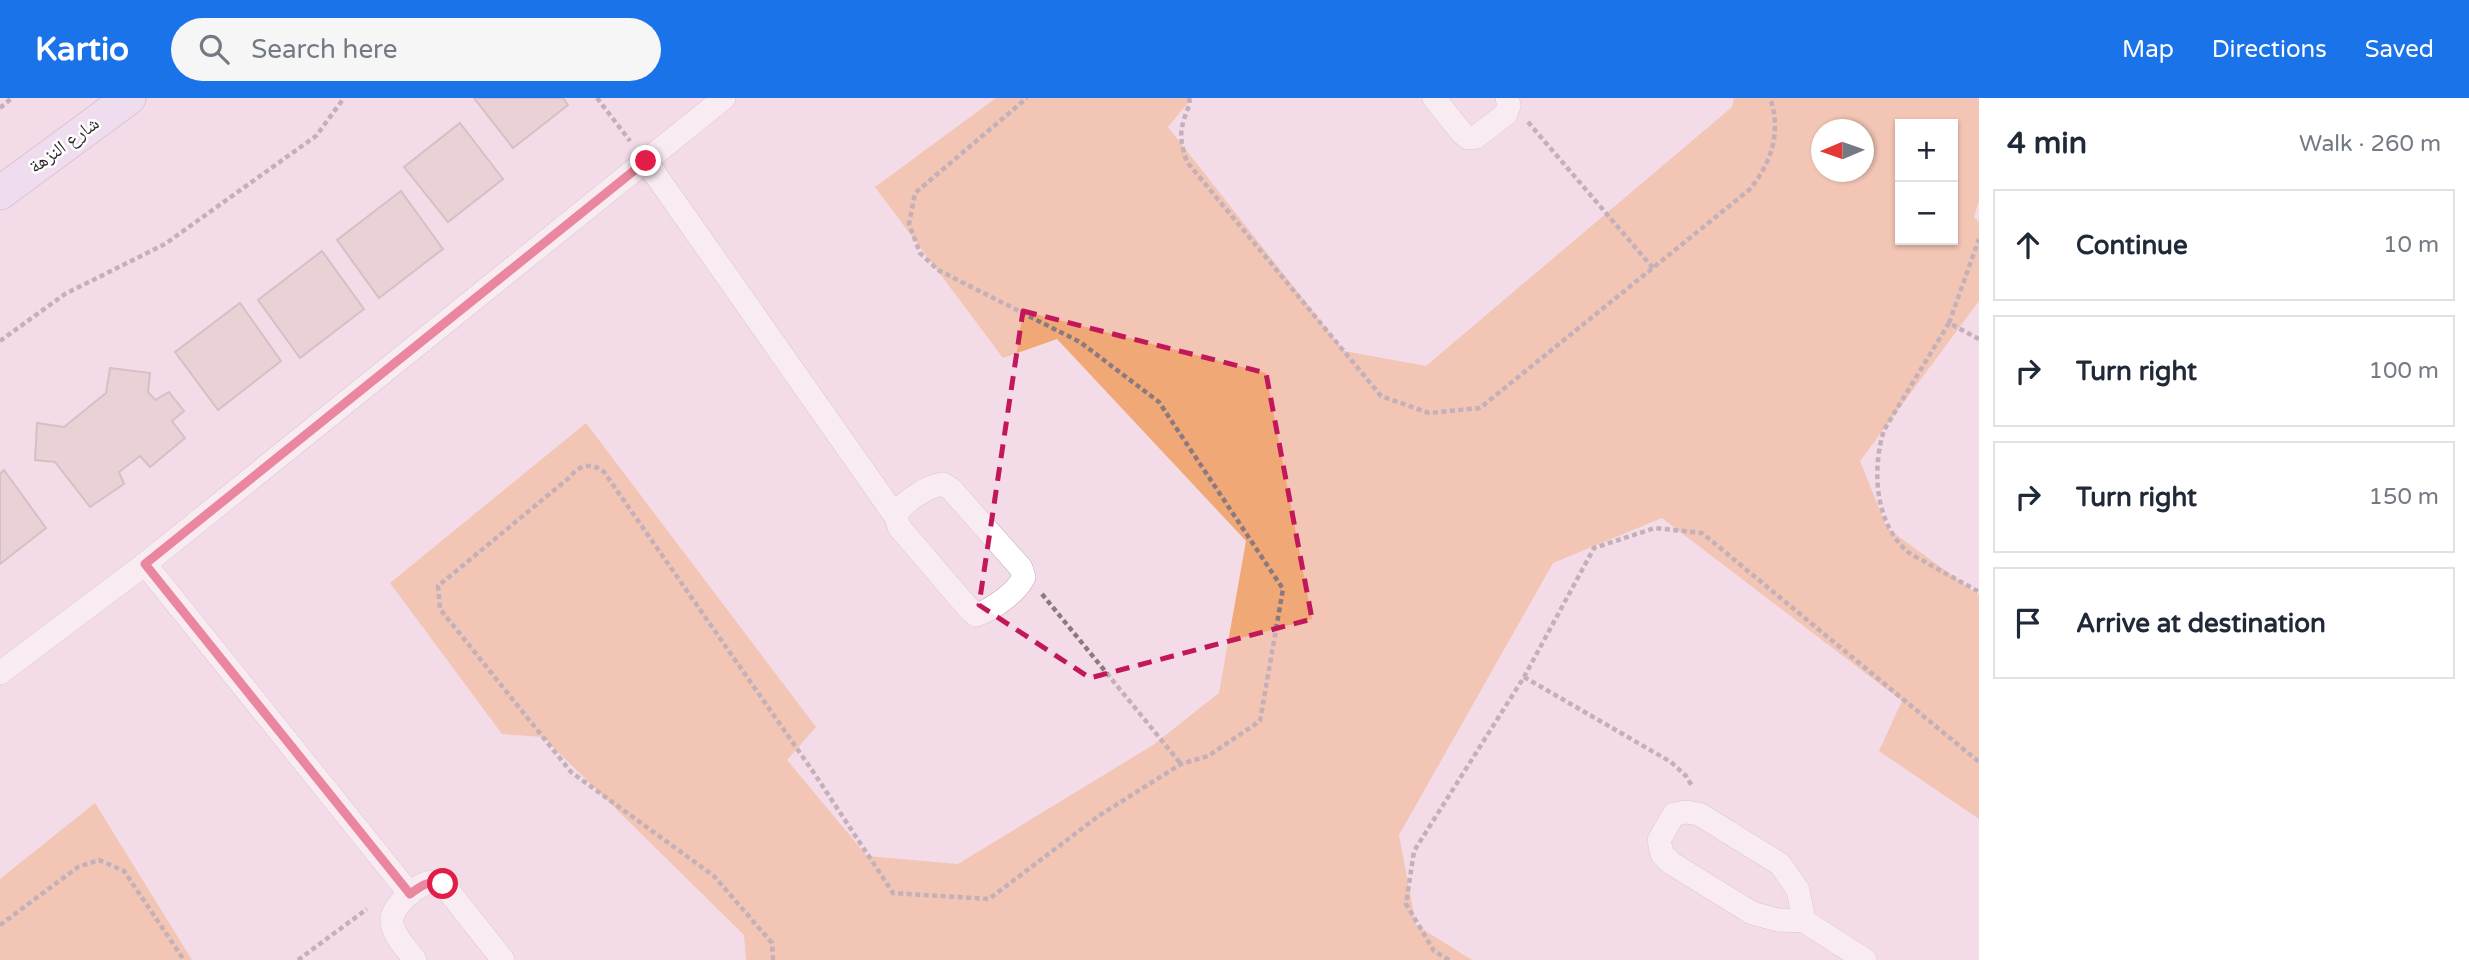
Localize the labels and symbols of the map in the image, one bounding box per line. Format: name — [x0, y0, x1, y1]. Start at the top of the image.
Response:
street label: شارع النزهة — [25, 112, 103, 178]
north arrow — [1811, 119, 1874, 182]
route end — [630, 145, 661, 176]
route start — [427, 868, 458, 899]

